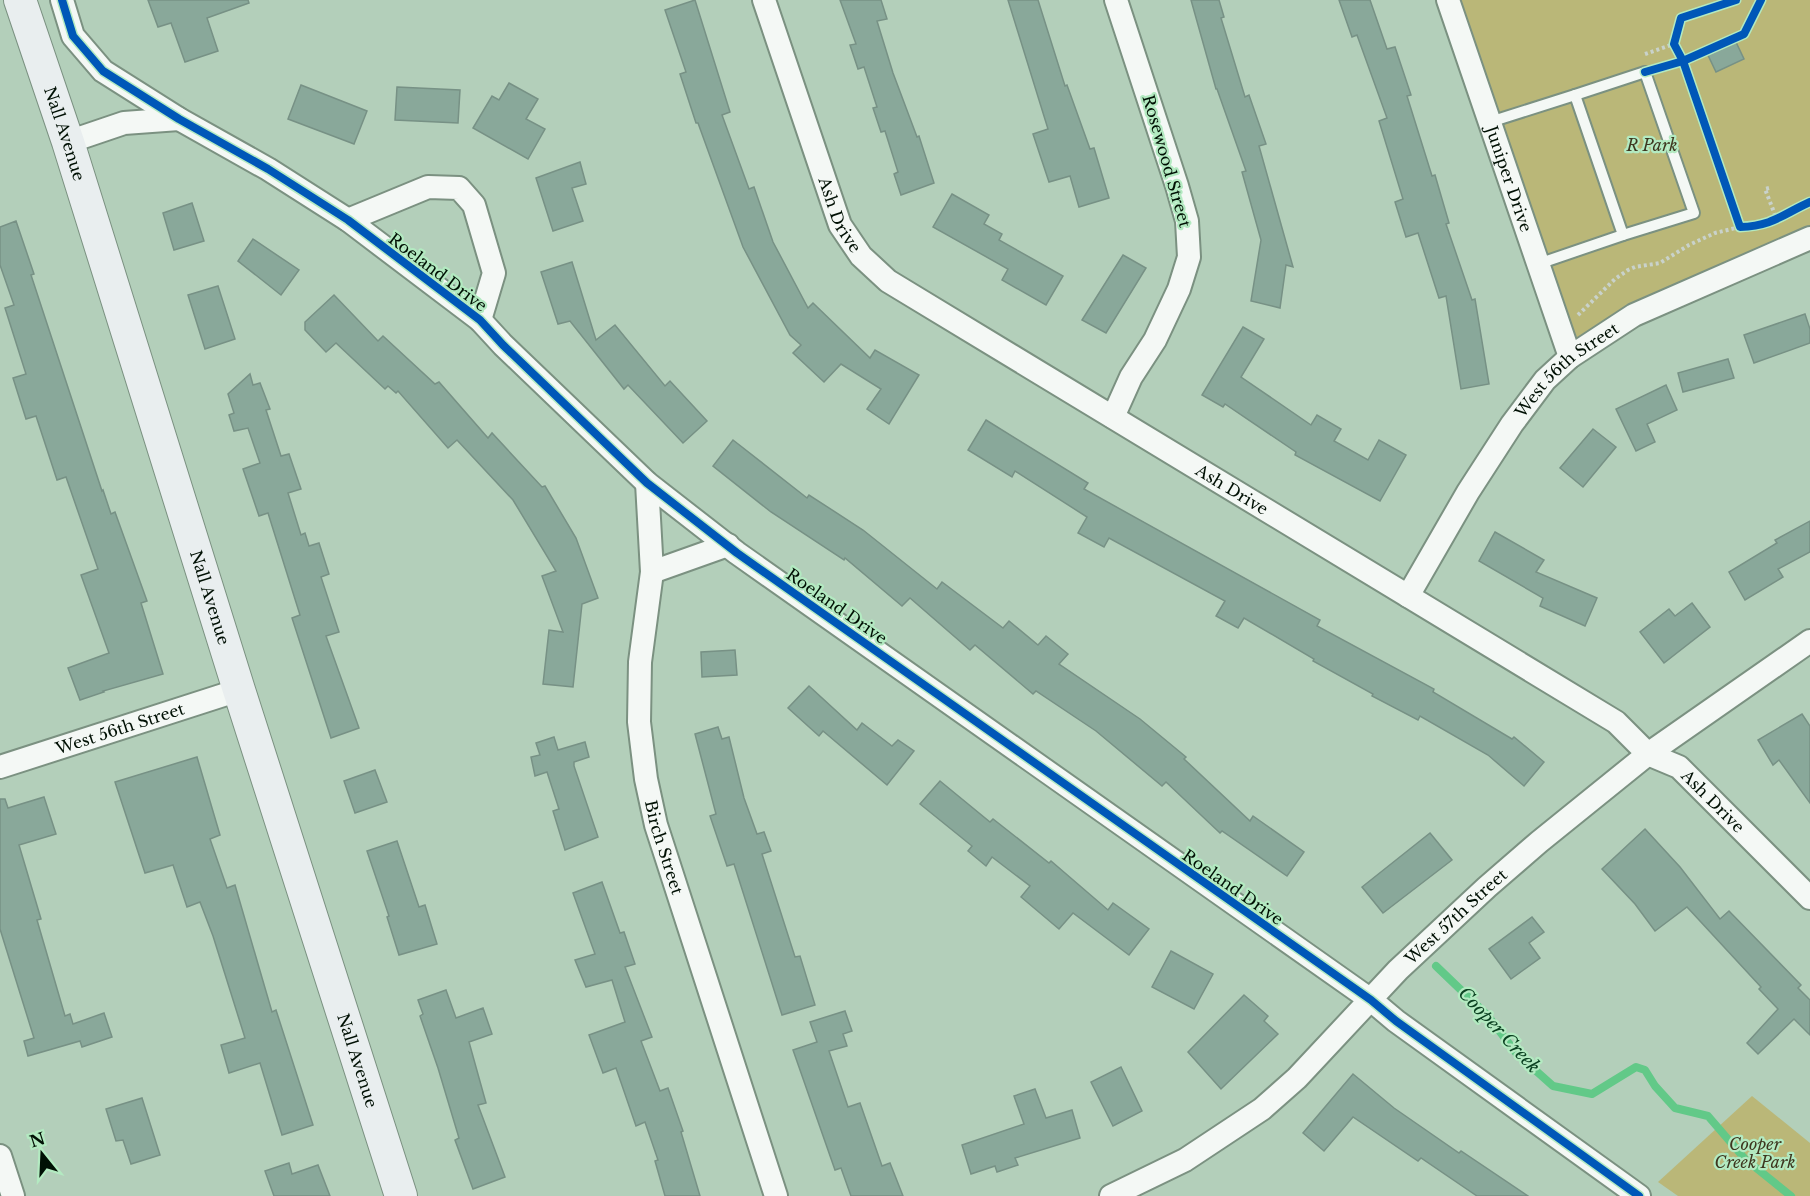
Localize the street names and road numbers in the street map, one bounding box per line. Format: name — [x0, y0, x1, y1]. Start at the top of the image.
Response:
street label: Nall Avenue — [40, 84, 90, 183]
street label: Rosewood Street — [1139, 92, 1195, 230]
street label: Juniper Drive — [1481, 121, 1537, 235]
street label: Ash Drive — [814, 173, 866, 256]
street label: Roeland Drive — [385, 228, 491, 316]
street label: West 56th Street — [1510, 318, 1622, 422]
street label: Ash Drive — [1191, 459, 1272, 519]
street label: Nall Avenue — [186, 548, 234, 647]
street label: Roeland Drive — [783, 564, 891, 648]
street label: West 56th Street — [52, 698, 187, 759]
street label: Ash Drive — [1677, 765, 1749, 837]
street label: Birch Street — [641, 798, 688, 897]
street label: Roeland Drive — [1179, 845, 1287, 929]
street label: West 57th Street — [1400, 864, 1511, 969]
street label: Nall Avenue — [333, 1011, 382, 1110]

